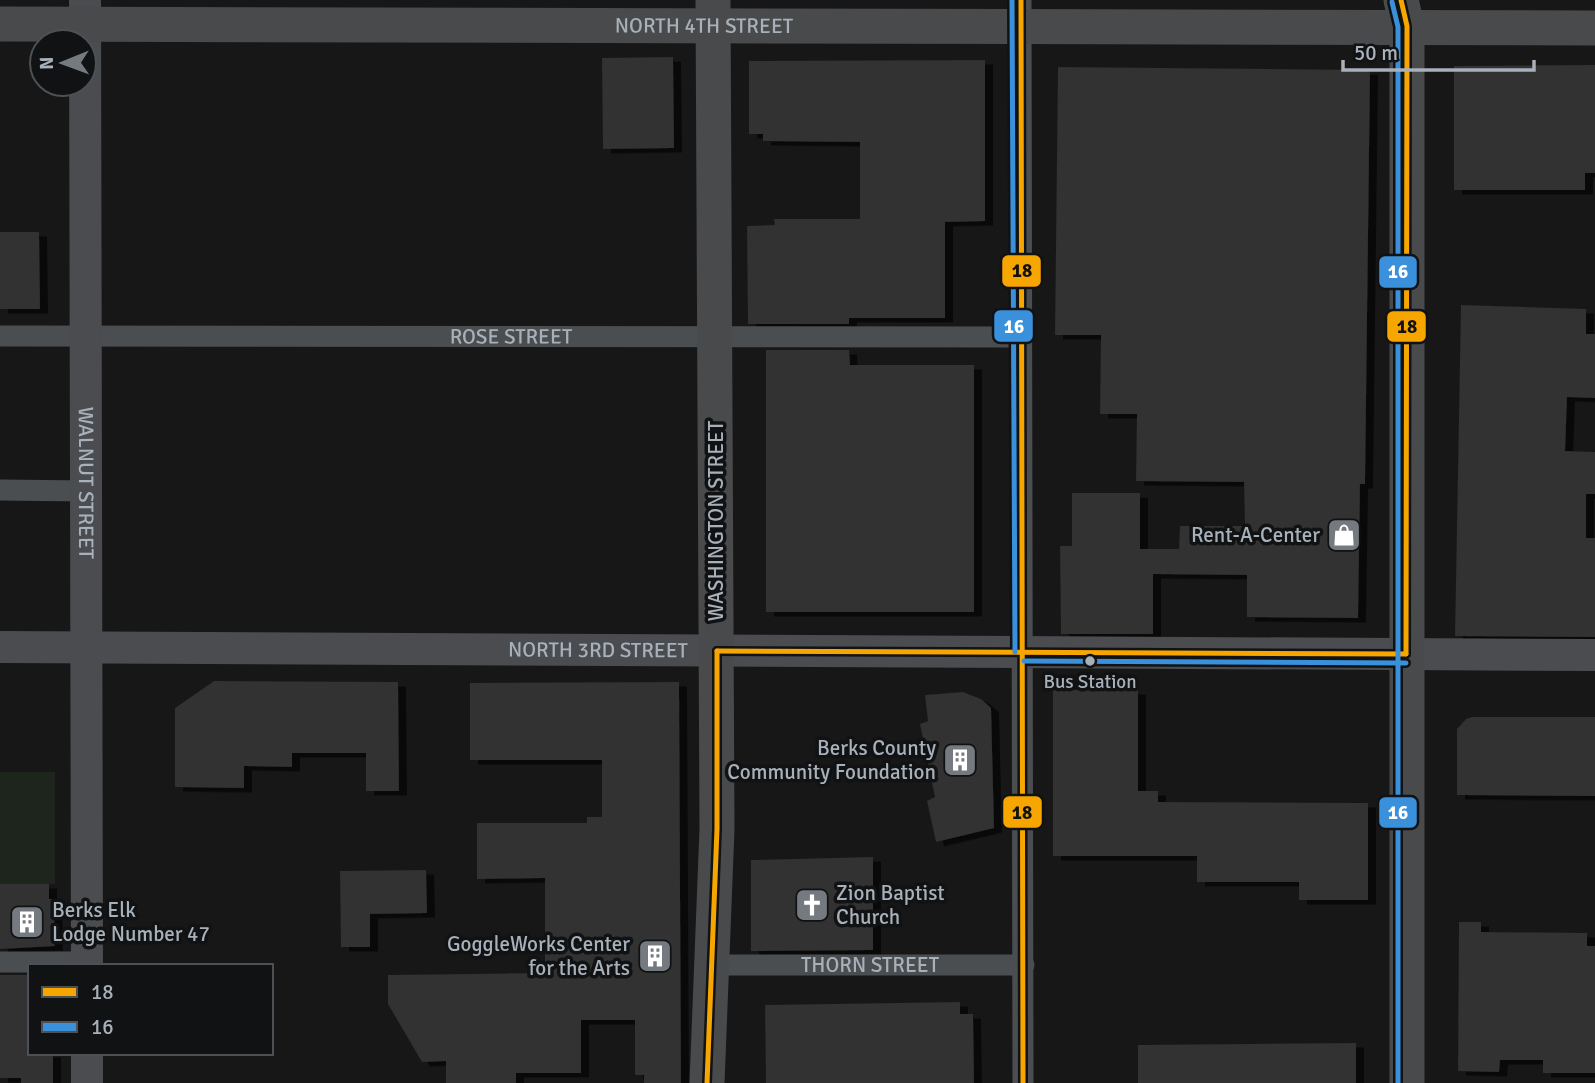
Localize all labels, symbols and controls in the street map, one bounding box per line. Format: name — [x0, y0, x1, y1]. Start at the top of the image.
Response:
street label: NORTH 4TH STREET — [615, 13, 794, 39]
north arrow — [28, 28, 98, 98]
scale bar — [1343, 28, 1534, 72]
text: 50 m — [1354, 40, 1398, 66]
text: N — [35, 56, 59, 70]
line badge: 18 — [1001, 254, 1042, 288]
line badge: 16 — [1378, 255, 1418, 289]
text: 18 — [1012, 259, 1032, 283]
text: 16 — [1388, 260, 1408, 284]
line badge: 16 — [993, 309, 1034, 343]
line badge: 18 — [1386, 310, 1427, 343]
text: 16 — [1004, 315, 1024, 339]
text: 18 — [1397, 315, 1417, 339]
street label: ROSE STREET — [450, 323, 573, 350]
street label: WALNUT STREET — [73, 407, 99, 560]
street label: WASHINGTON STREET — [703, 420, 729, 621]
shop icon: Rent-A-Center — [1325, 516, 1363, 554]
place label: Rent-A-Center — [1191, 522, 1320, 548]
street label: NORTH 3RD STREET — [508, 637, 689, 663]
marker: Bus Station — [1083, 654, 1097, 668]
place label: Bus Station — [1043, 670, 1137, 694]
place label: Berks County Community Foundation — [727, 735, 936, 785]
building icon: Berks County Community Foundation — [941, 741, 979, 779]
line badge: 18 — [1002, 795, 1043, 829]
line badge: 16 — [1378, 796, 1418, 829]
text: 18 — [1012, 801, 1032, 825]
text: 16 — [1388, 801, 1408, 825]
place label: Zion Baptist Church — [836, 880, 945, 930]
church icon: Zion Baptist Church — [793, 886, 831, 924]
place label: Berks Elk Lodge Number 47 — [52, 897, 210, 947]
building icon: Berks Elk Lodge Number 47 — [8, 903, 46, 941]
place label: GoggleWorks Center for the Arts — [447, 931, 630, 981]
building icon: GoggleWorks Center for the Arts — [636, 937, 674, 975]
street label: THORN STREET — [801, 952, 940, 978]
legend — [28, 964, 273, 1055]
text: 18 — [91, 979, 114, 1005]
text: 16 — [91, 1014, 114, 1040]

